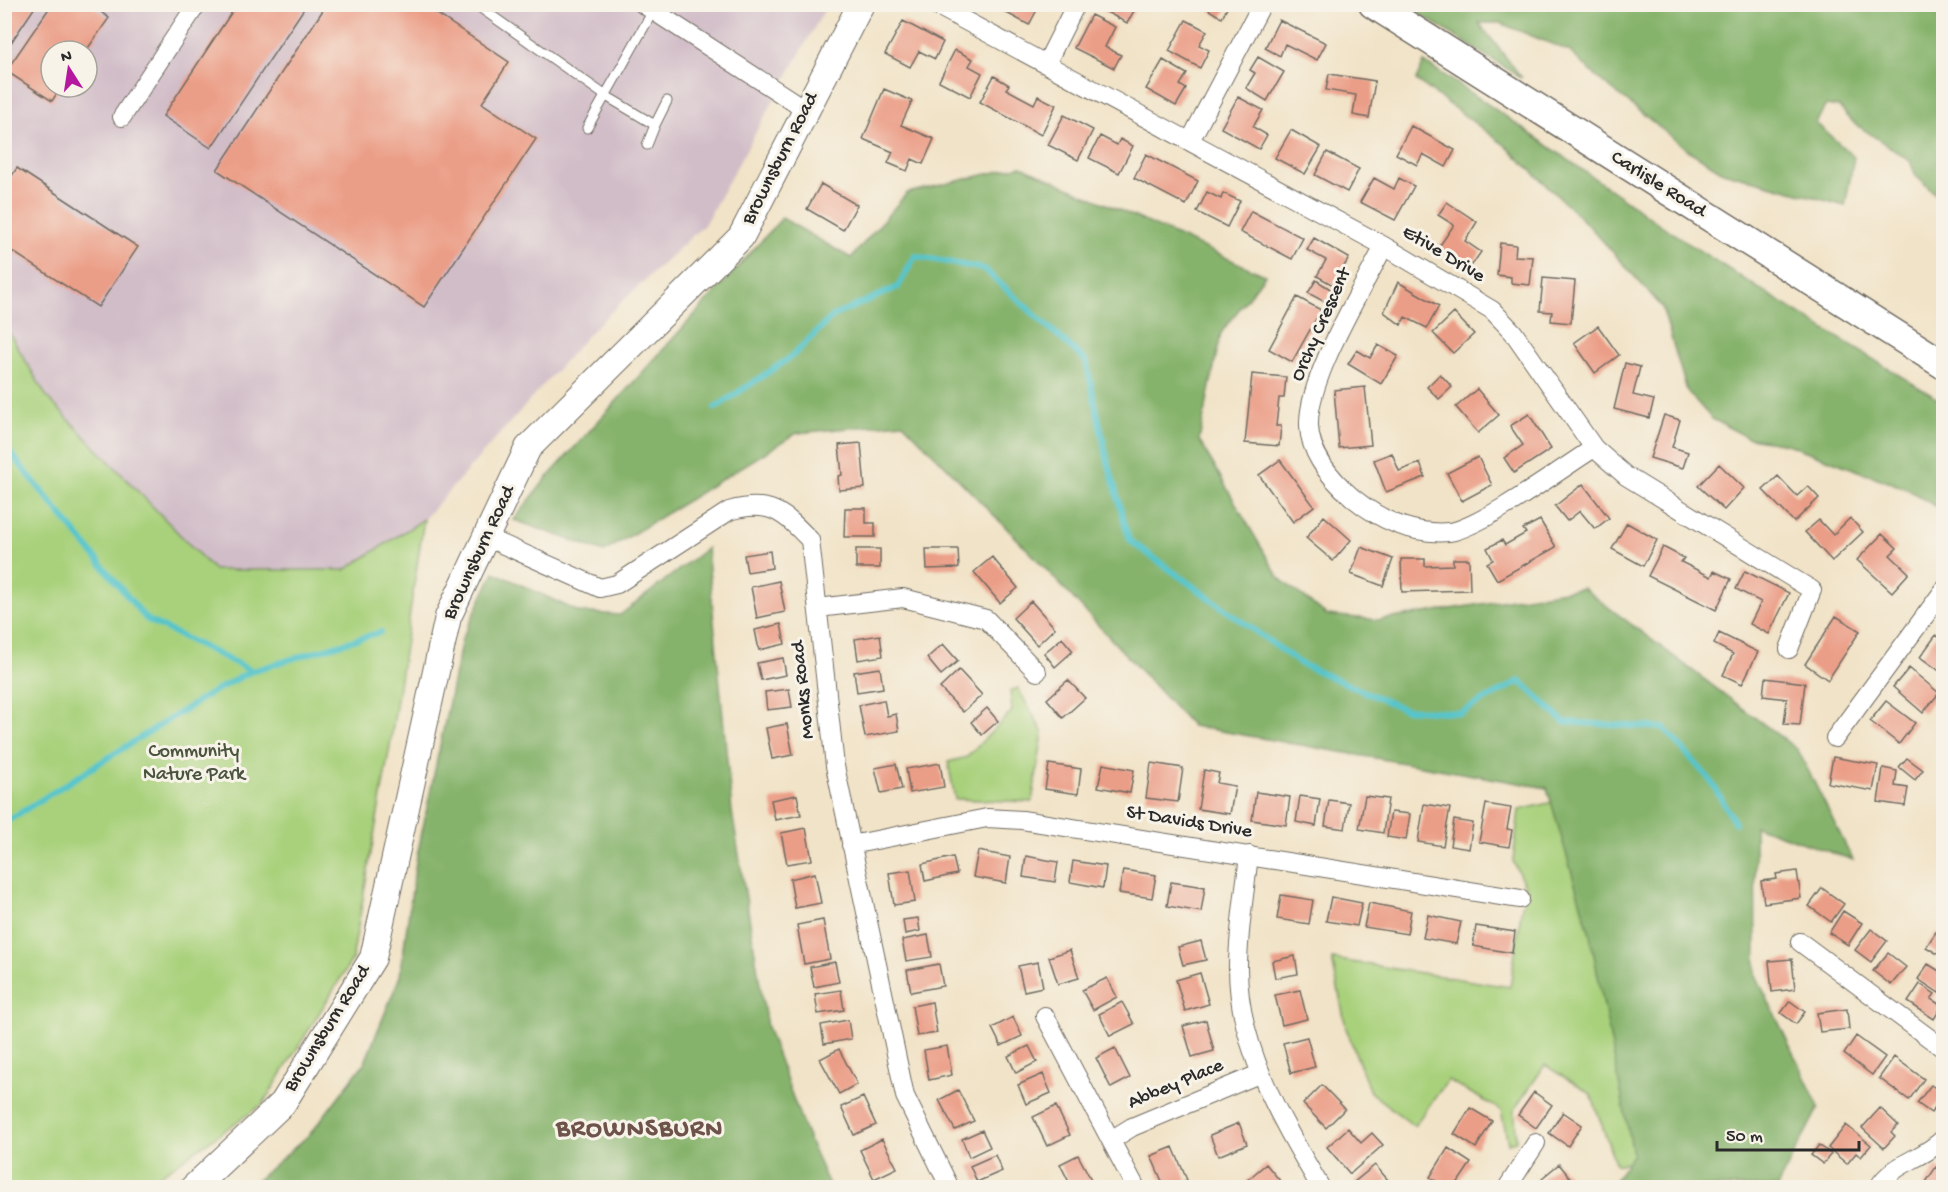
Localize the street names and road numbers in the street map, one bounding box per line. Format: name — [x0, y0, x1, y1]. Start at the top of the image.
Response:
street label: Brownsburn Road — [737, 87, 825, 230]
street label: Carlisle Road — [1606, 147, 1712, 225]
street label: Etive Drive — [1397, 221, 1489, 289]
street label: Orchy Crescent — [1287, 263, 1358, 385]
street label: Brownsburn Road — [439, 480, 522, 624]
street label: Monks Road — [787, 638, 821, 740]
street label: St Davids Drive — [1125, 802, 1254, 844]
street label: Brownsburn Road — [279, 959, 377, 1097]
street label: Abbey Place — [1125, 1054, 1228, 1115]

